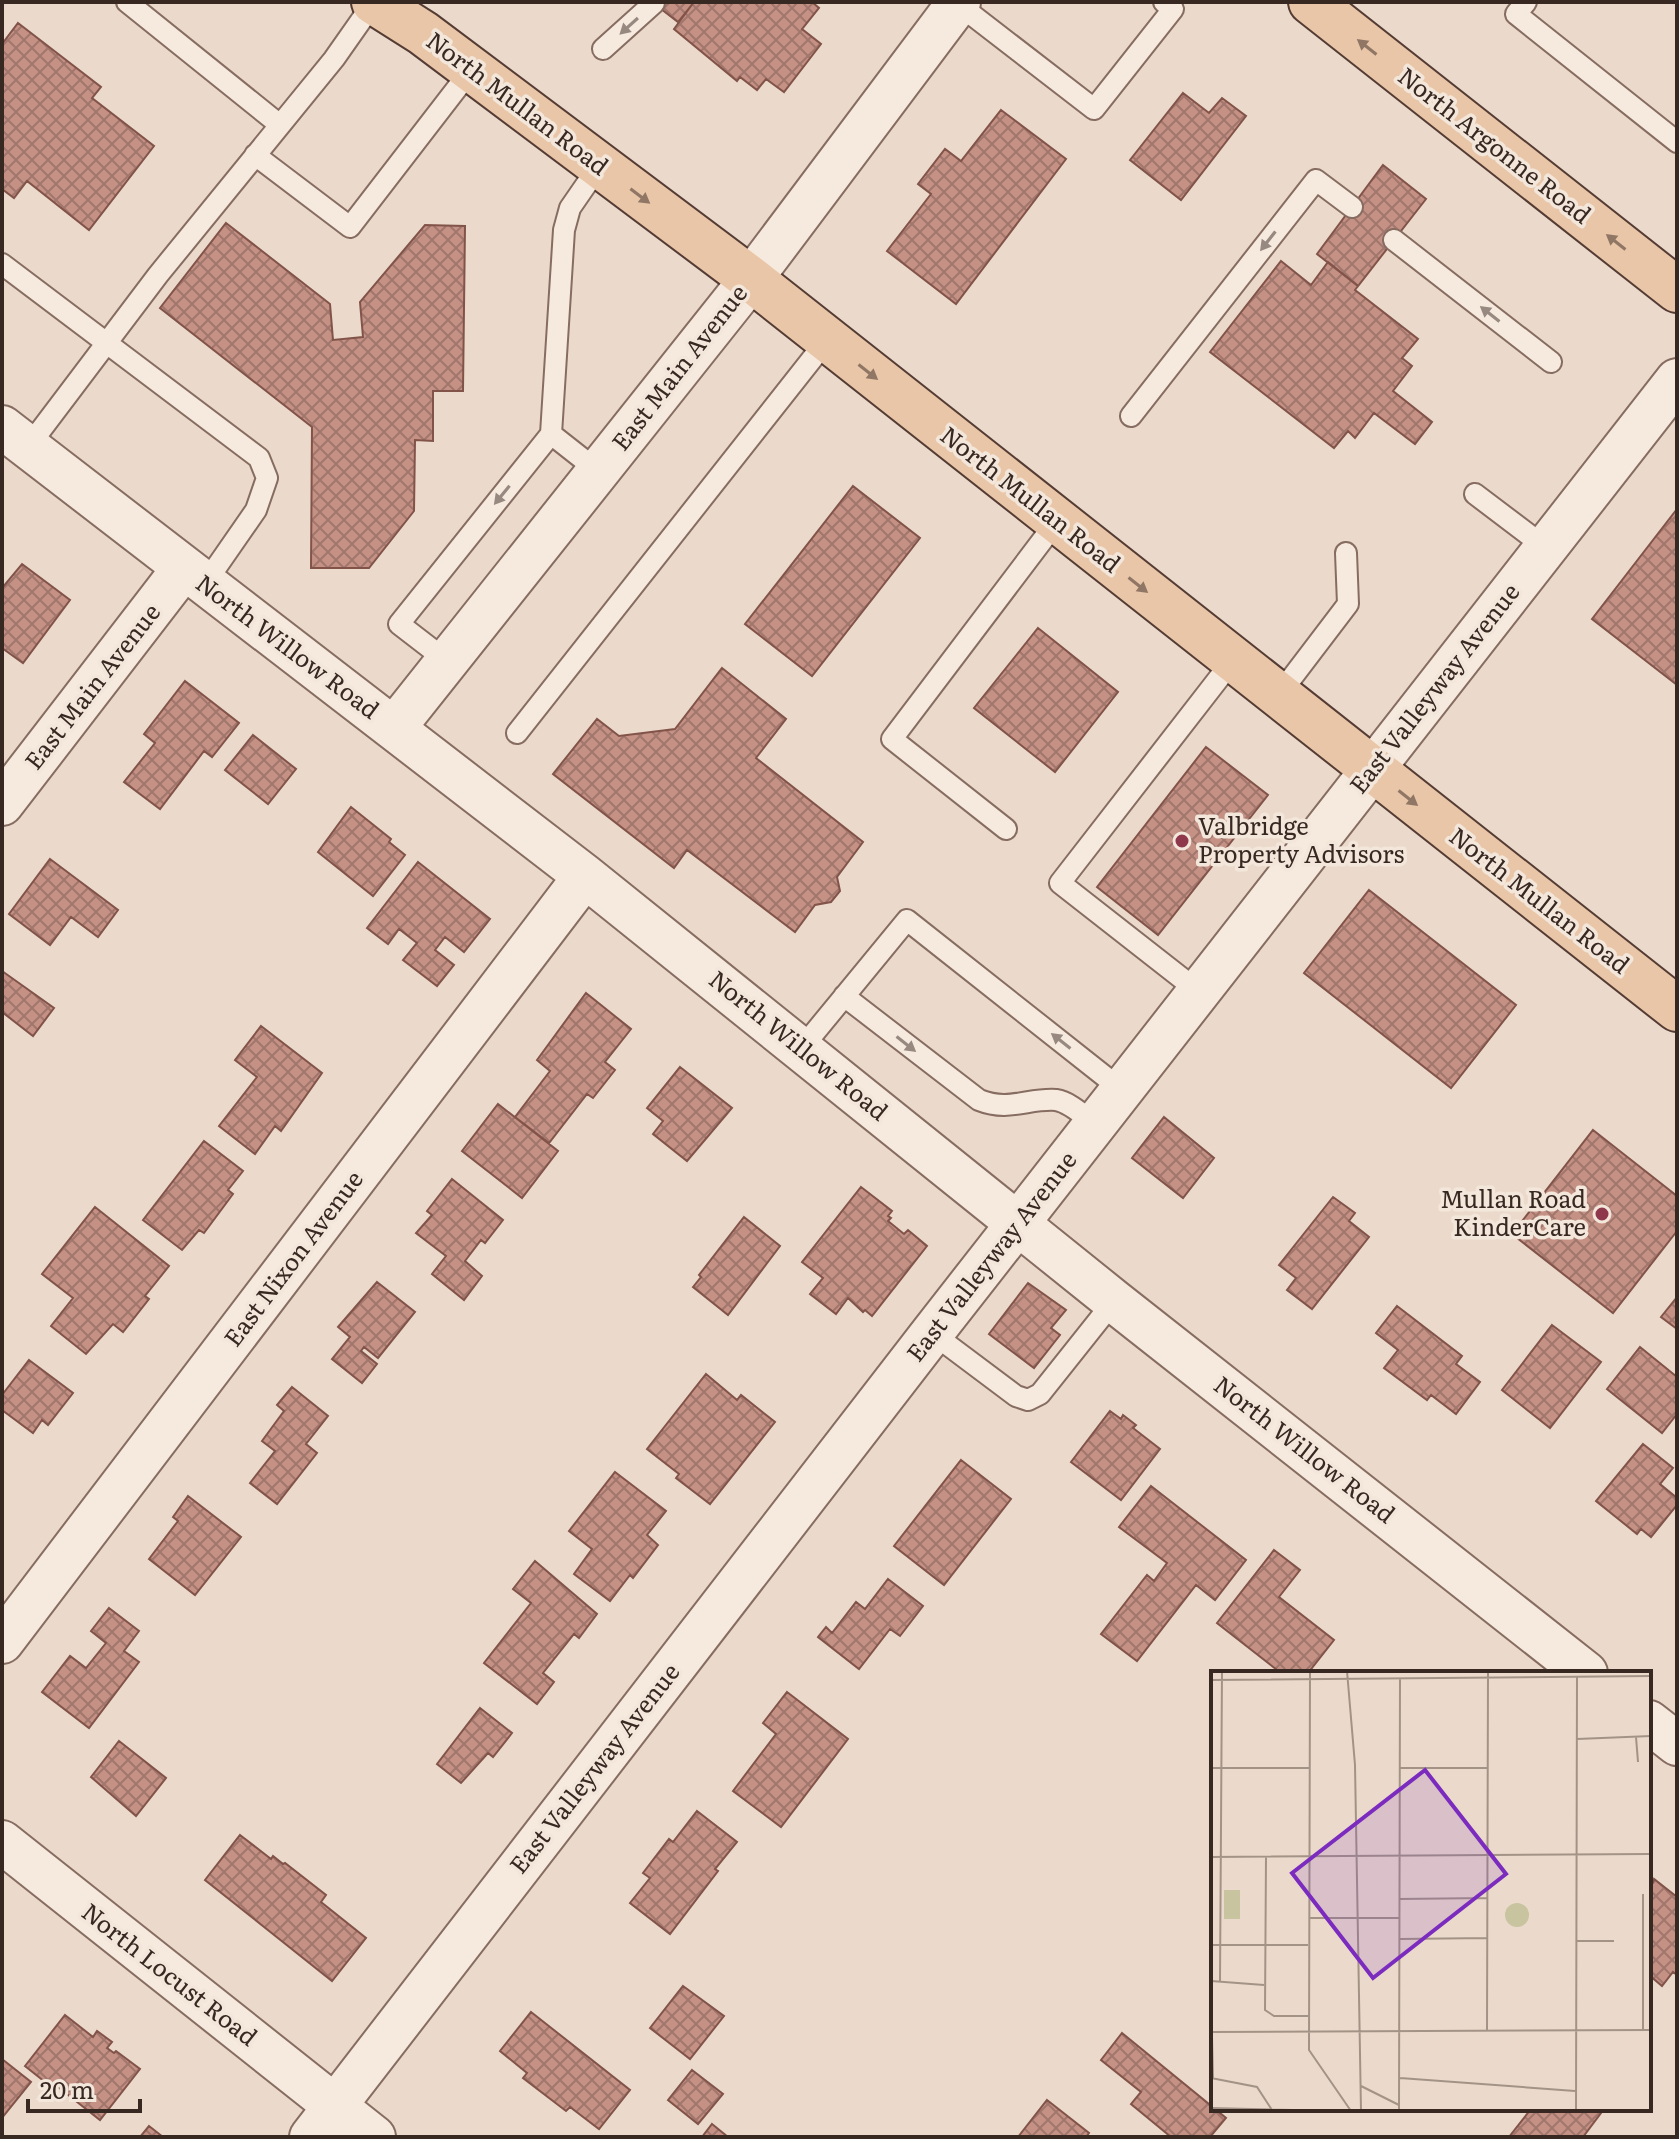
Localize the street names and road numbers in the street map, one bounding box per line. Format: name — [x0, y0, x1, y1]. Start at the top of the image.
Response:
street label: North Mullan Road — [420, 22, 617, 182]
street label: North Argonne Road — [1392, 57, 1600, 231]
street label: East Main Avenue — [602, 276, 754, 457]
street label: North Mullan Road — [934, 416, 1129, 580]
street label: North Willow Road — [190, 564, 388, 726]
street label: East Valleyway Avenue — [1340, 575, 1526, 800]
street label: East Main Avenue — [15, 595, 167, 776]
street label: North Mullan Road — [1443, 817, 1638, 981]
street label: North Willow Road — [703, 961, 897, 1128]
street label: East Valleyway Avenue — [897, 1143, 1083, 1368]
street label: East Nixon Avenue — [214, 1162, 370, 1353]
street label: North Willow Road — [1208, 1366, 1404, 1530]
street label: East Valleyway Avenue — [500, 1655, 686, 1880]
street label: North Locust Road — [75, 1893, 266, 2053]

